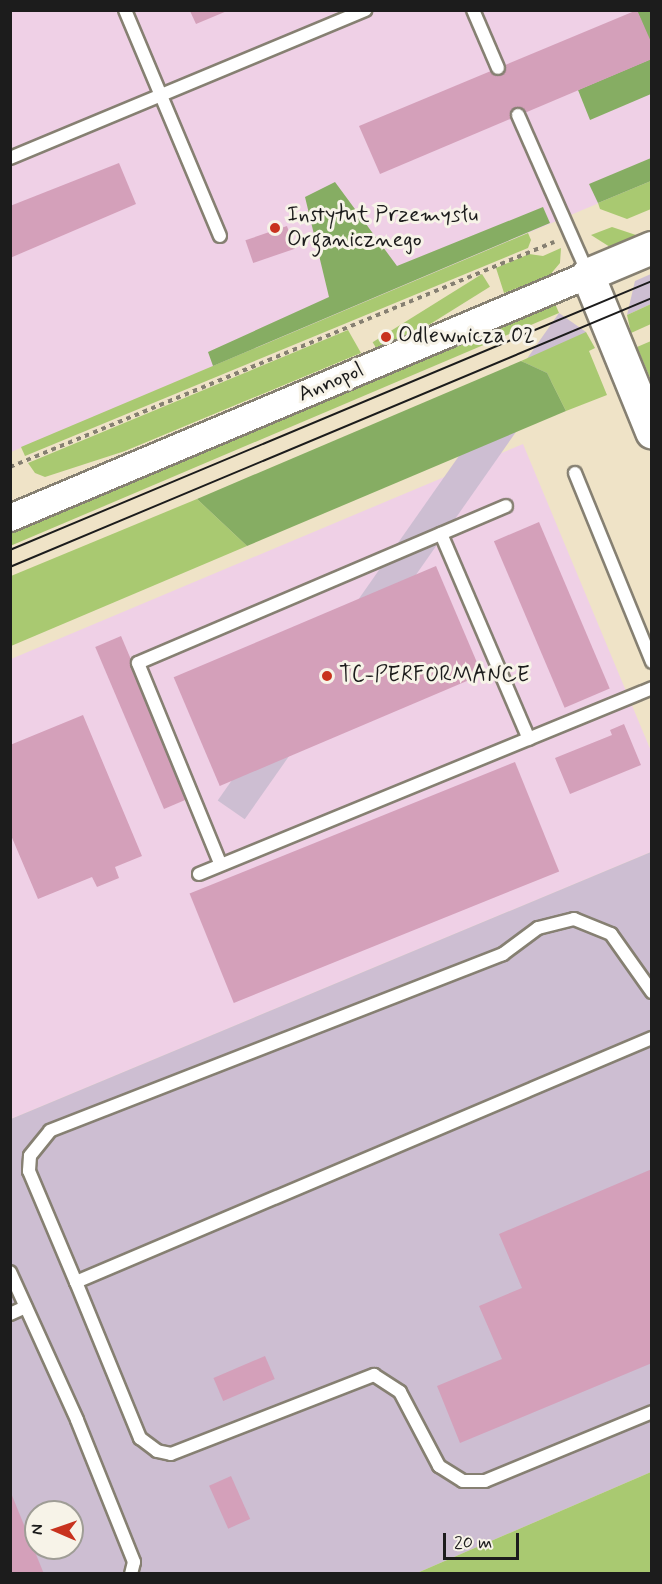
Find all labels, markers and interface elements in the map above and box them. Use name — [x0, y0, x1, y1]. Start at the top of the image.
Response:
place label: Instytut Przemysłu Organicznego — [287, 202, 474, 254]
marker: Instytut Przemysłu Organicznego — [268, 221, 282, 235]
place label: Odlewnicza 02 — [398, 324, 535, 350]
marker: Odlewnicza 02 — [379, 330, 393, 344]
street label: Annopol — [294, 357, 368, 409]
place label: TC-PERFORMANCE — [339, 663, 530, 689]
marker: TC-PERFORMANCE — [320, 669, 334, 683]
north arrow — [24, 1500, 84, 1560]
scale bar — [446, 1521, 522, 1559]
text: N — [27, 1524, 48, 1535]
text: 20 m — [454, 1531, 492, 1555]

